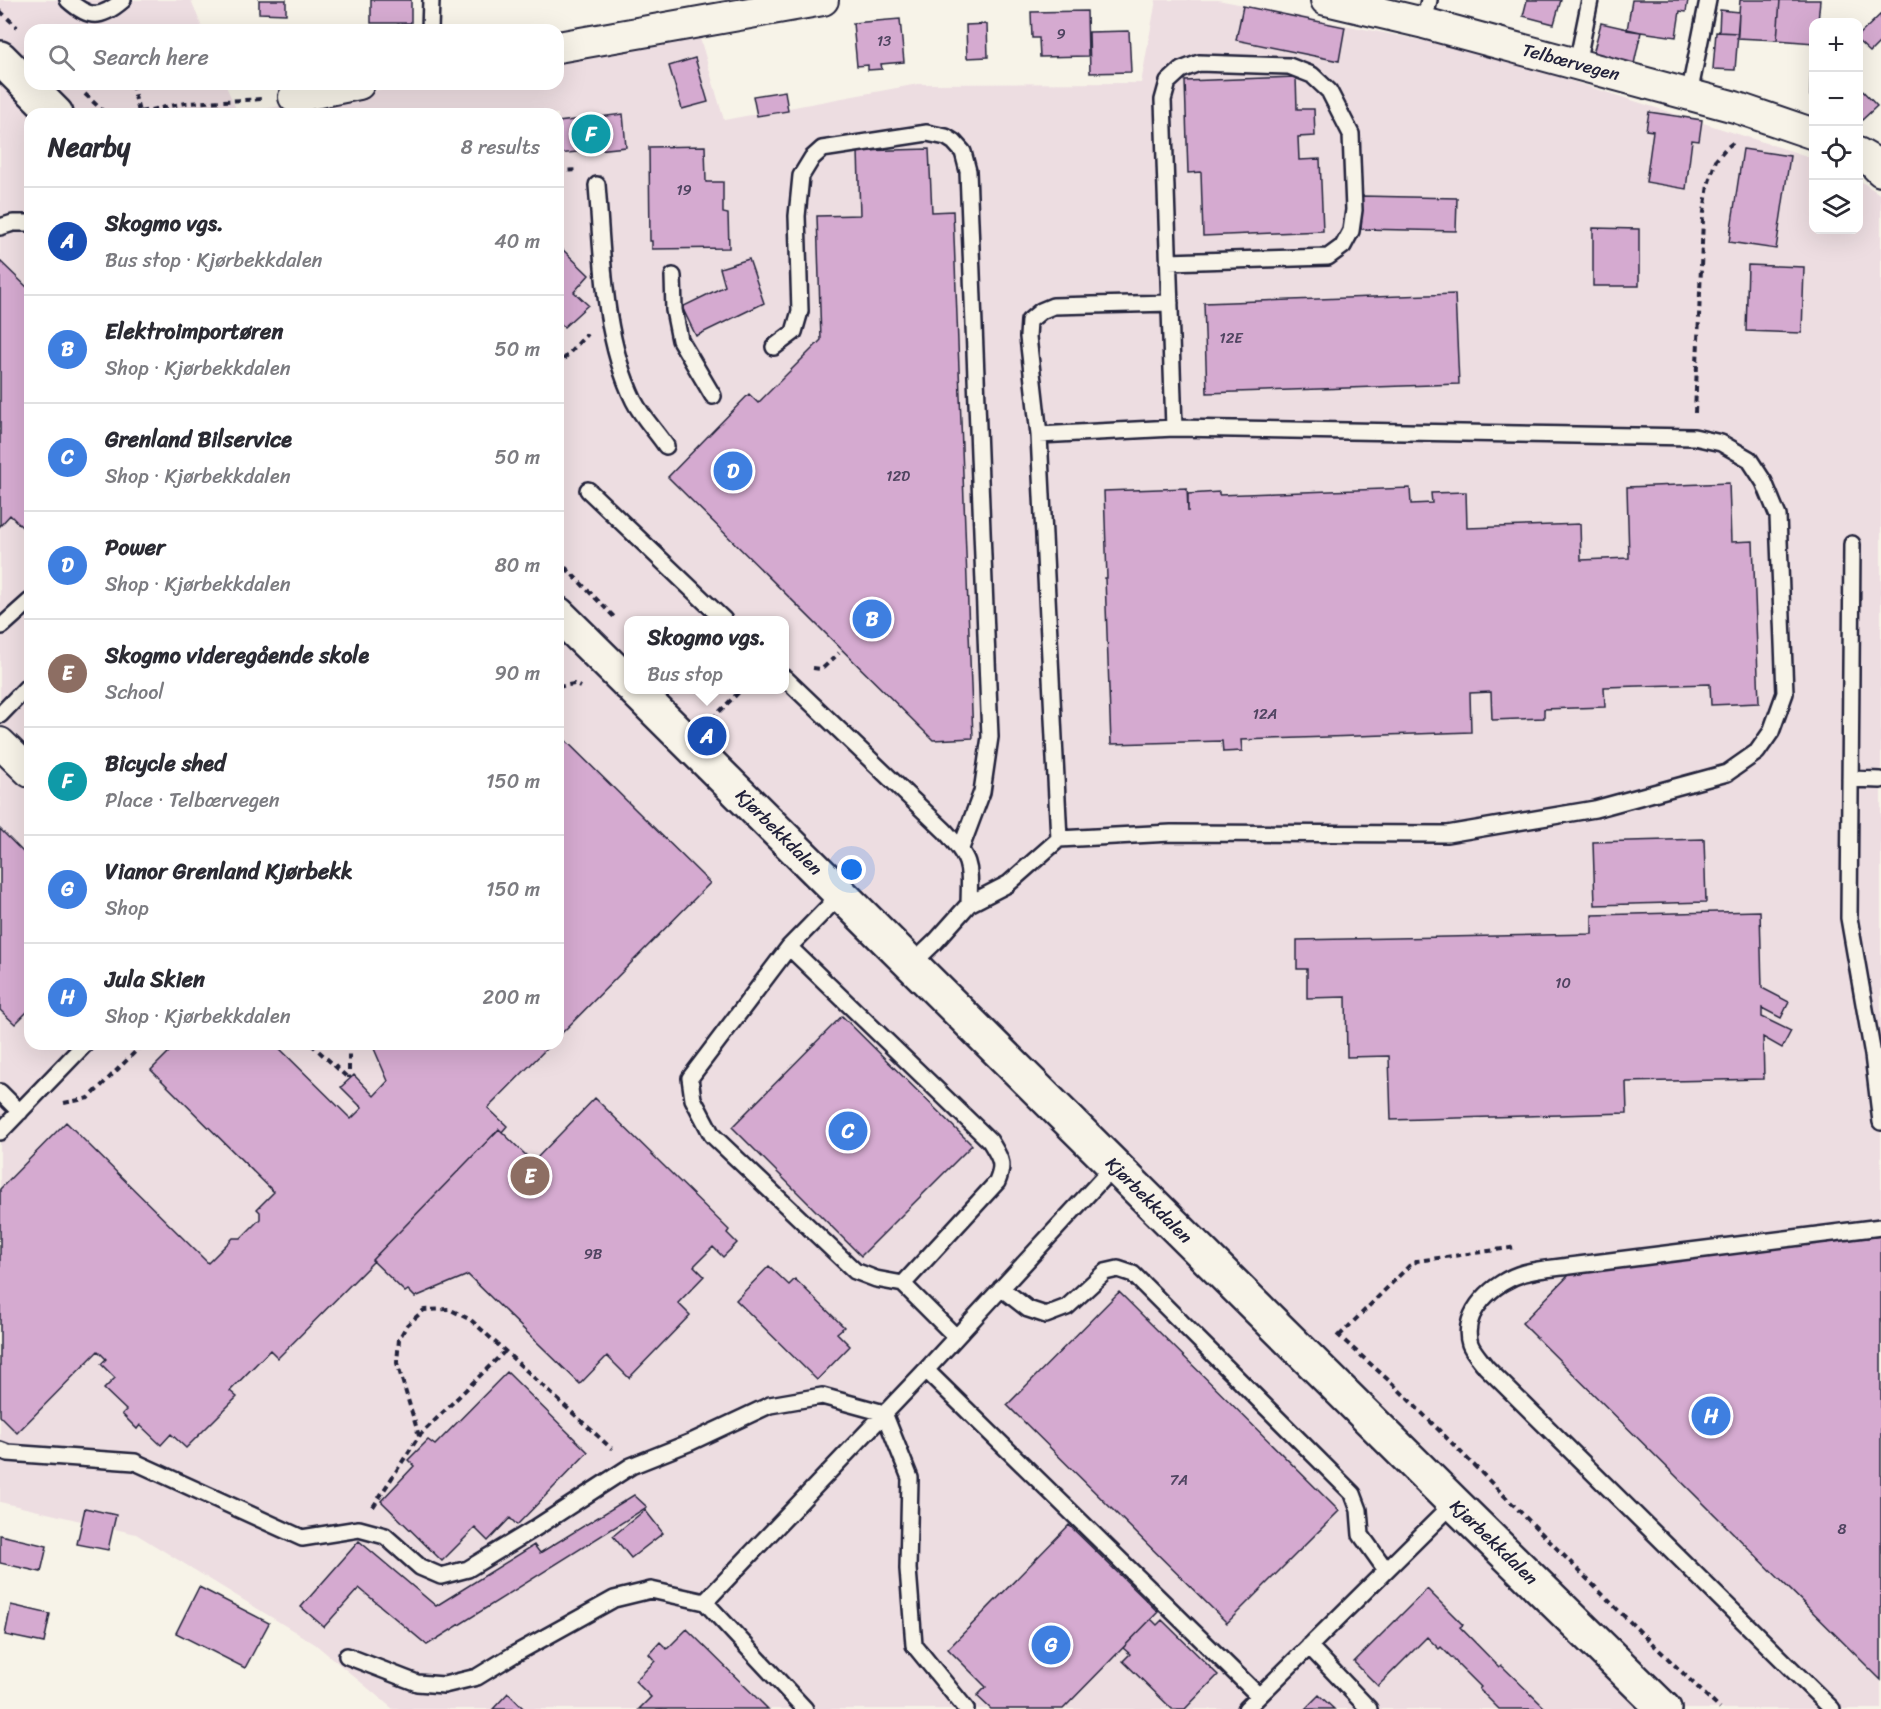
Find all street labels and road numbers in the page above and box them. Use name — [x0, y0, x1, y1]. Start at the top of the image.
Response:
street label: Telbærvegen — [1519, 34, 1623, 90]
street label: Kjørbekkdalen — [728, 781, 831, 884]
street label: Kjørbekkdalen — [1098, 1149, 1201, 1252]
street label: Kjørbekkdalen — [1442, 1491, 1546, 1593]

